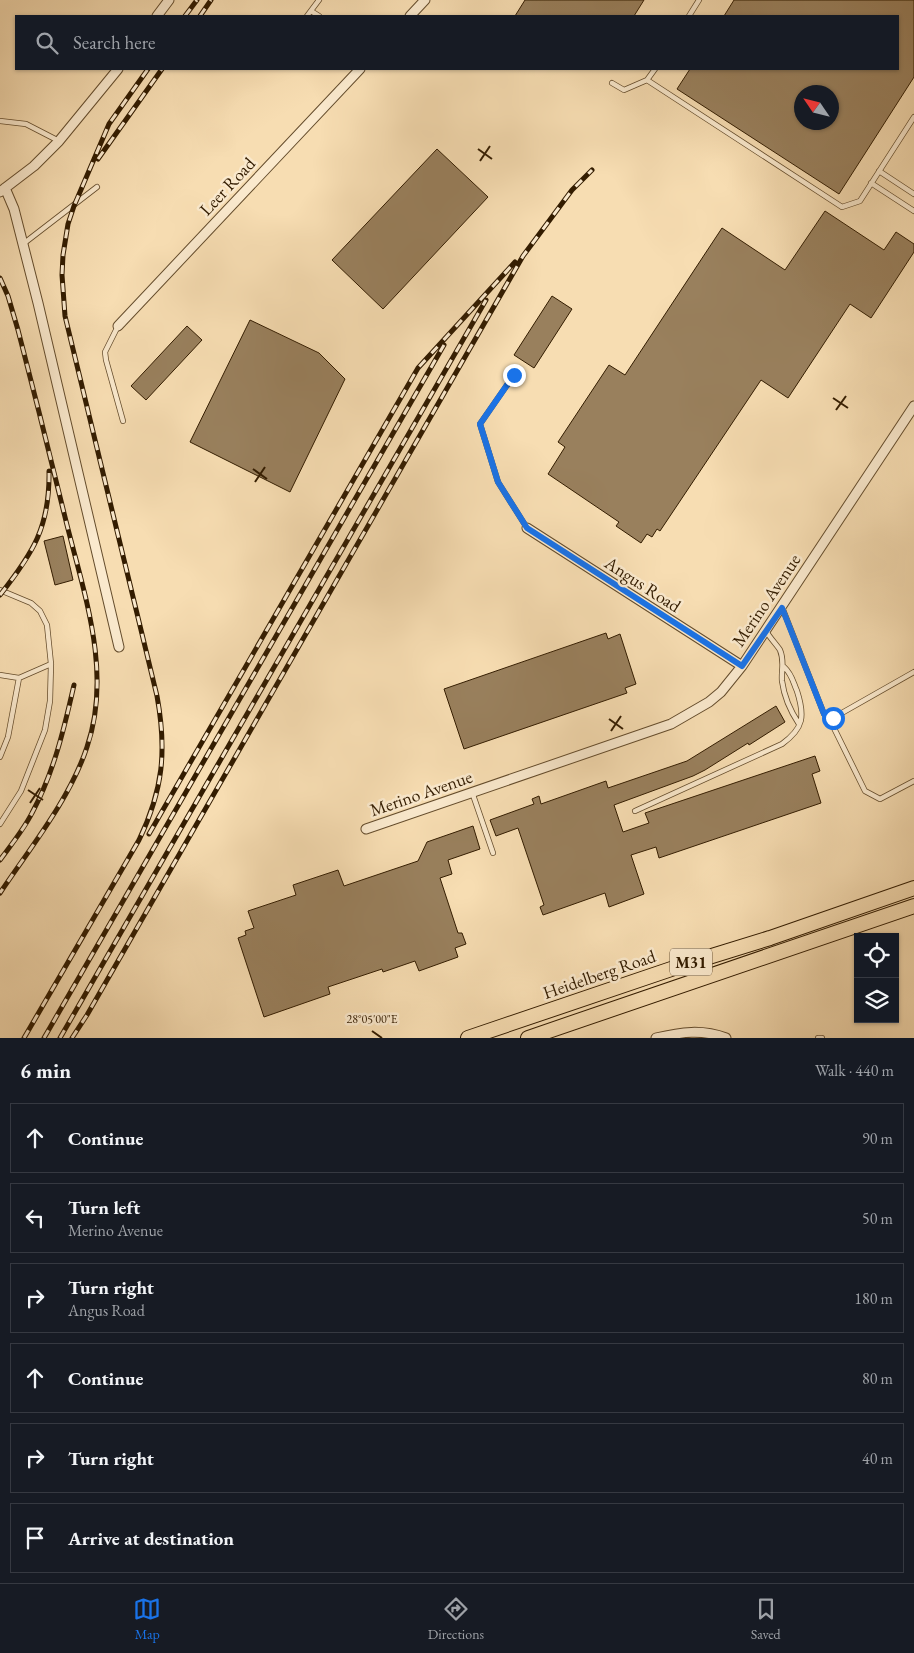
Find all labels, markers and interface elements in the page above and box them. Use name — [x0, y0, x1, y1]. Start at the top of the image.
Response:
search box — [15, 15, 899, 70]
icon: search — [33, 29, 61, 57]
text: Search here — [73, 30, 155, 55]
north arrow — [794, 85, 839, 130]
street label: Leer Road — [194, 151, 260, 220]
route end — [503, 364, 526, 387]
street label: Merino Avenue — [727, 549, 805, 651]
street label: Angus Road — [600, 550, 686, 618]
route start — [822, 707, 845, 730]
street label: Merino Avenue — [367, 765, 475, 821]
map controls — [854, 933, 899, 1023]
button: locate — [854, 933, 899, 978]
street label: Heidelberg Road — [540, 944, 659, 1004]
road number: M31 — [670, 949, 712, 976]
button: layers — [854, 978, 899, 1023]
text: 28°05'00"E — [346, 1011, 398, 1027]
text: 6 min — [20, 1057, 71, 1084]
text: Walk · 440 m — [815, 1060, 894, 1081]
icon: ahead — [21, 1124, 49, 1152]
text: Continue — [68, 1126, 143, 1151]
text: 90 m — [862, 1128, 893, 1149]
text: Turn left — [68, 1195, 140, 1220]
icon: left — [21, 1204, 49, 1232]
text: 50 m — [862, 1208, 893, 1229]
text: Merino Avenue — [68, 1220, 163, 1241]
text: Turn right — [68, 1275, 154, 1300]
icon: right — [21, 1284, 49, 1312]
text: 180 m — [854, 1288, 893, 1309]
text: Angus Road — [68, 1300, 145, 1321]
icon: ahead — [21, 1364, 49, 1392]
text: Continue — [68, 1366, 143, 1391]
text: 80 m — [862, 1368, 893, 1389]
icon: right — [21, 1444, 49, 1472]
text: Turn right — [68, 1446, 154, 1471]
text: 40 m — [862, 1448, 893, 1469]
icon: arrive — [21, 1524, 49, 1552]
text: Arrive at destination — [68, 1526, 234, 1551]
tab: Map — [133, 1595, 161, 1643]
tab: Directions — [428, 1595, 484, 1643]
tab: Saved — [751, 1595, 781, 1643]

